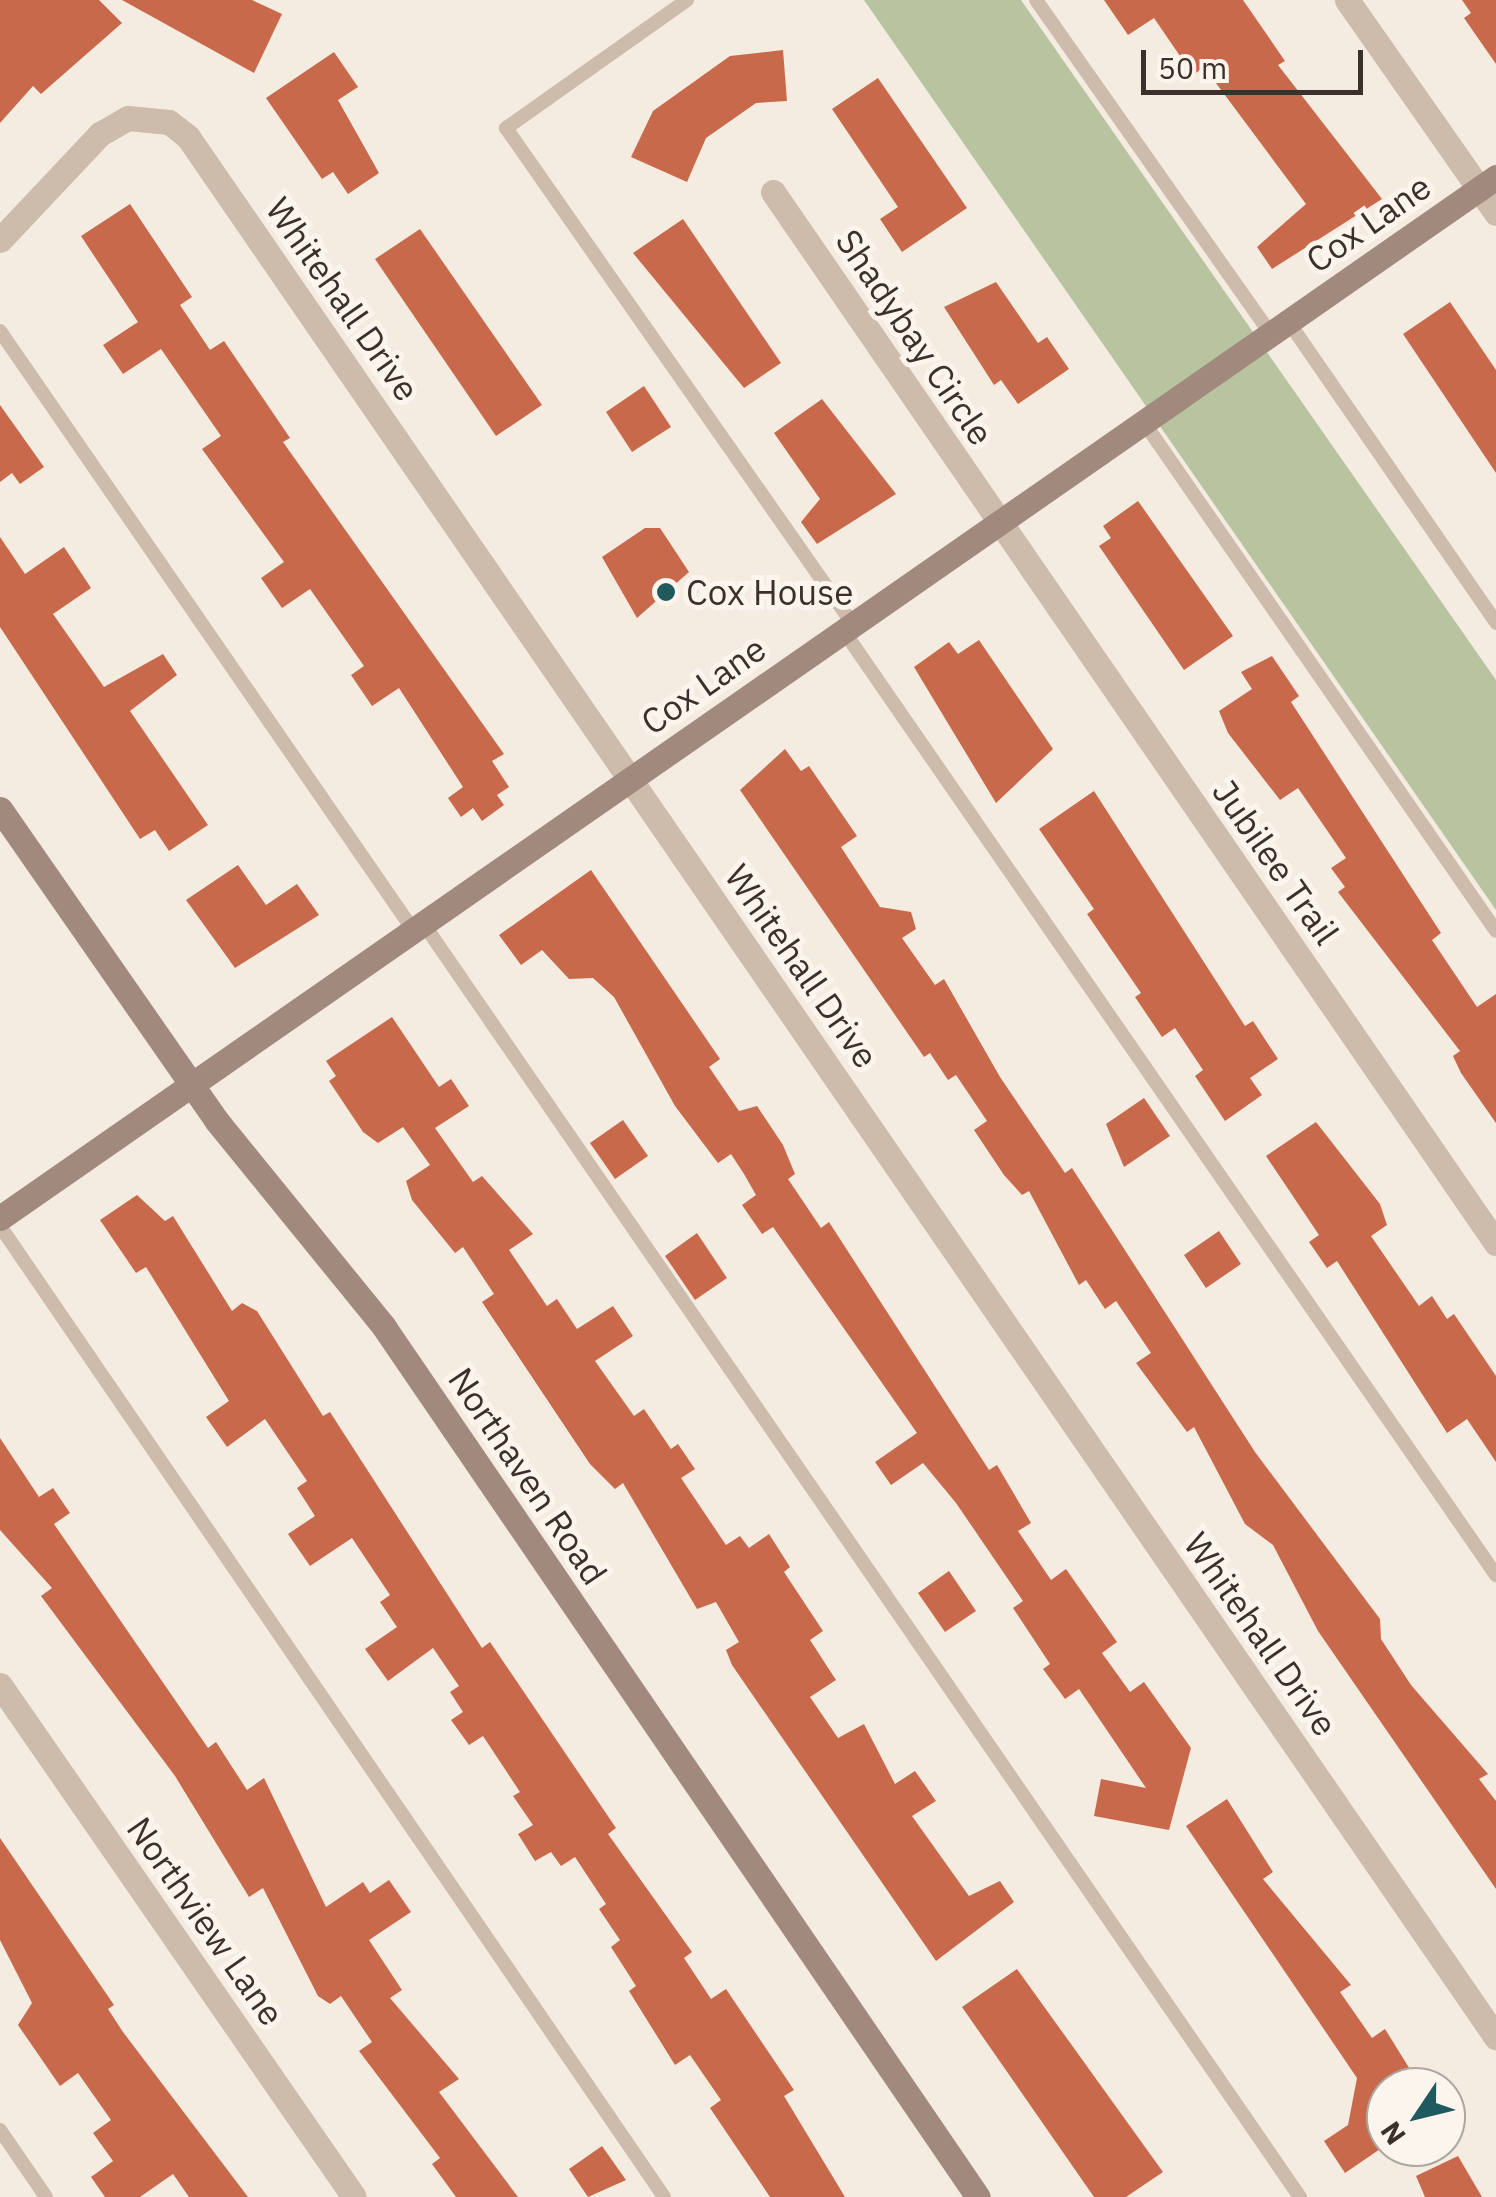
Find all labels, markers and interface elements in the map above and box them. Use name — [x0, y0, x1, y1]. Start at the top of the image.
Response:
scale bar — [1146, 30, 1368, 92]
text: 50 m — [1158, 48, 1227, 87]
street label: Cox Lane — [1298, 165, 1438, 281]
street label: Whitehall Drive — [258, 189, 428, 409]
street label: Shadybay Circle — [827, 221, 1003, 453]
place label: Cox House — [686, 571, 853, 613]
marker: Cox House — [655, 581, 677, 603]
street label: Cox Lane — [633, 627, 773, 743]
street label: Jubilee Trail — [1204, 772, 1348, 952]
street label: Whitehall Drive — [717, 856, 887, 1076]
street label: Northaven Road — [440, 1360, 616, 1592]
street label: Whitehall Drive — [1176, 1524, 1346, 1744]
street label: Northview Lane — [119, 1809, 293, 2033]
north arrow — [1366, 2067, 1466, 2167]
text: N — [1372, 2114, 1414, 2152]

